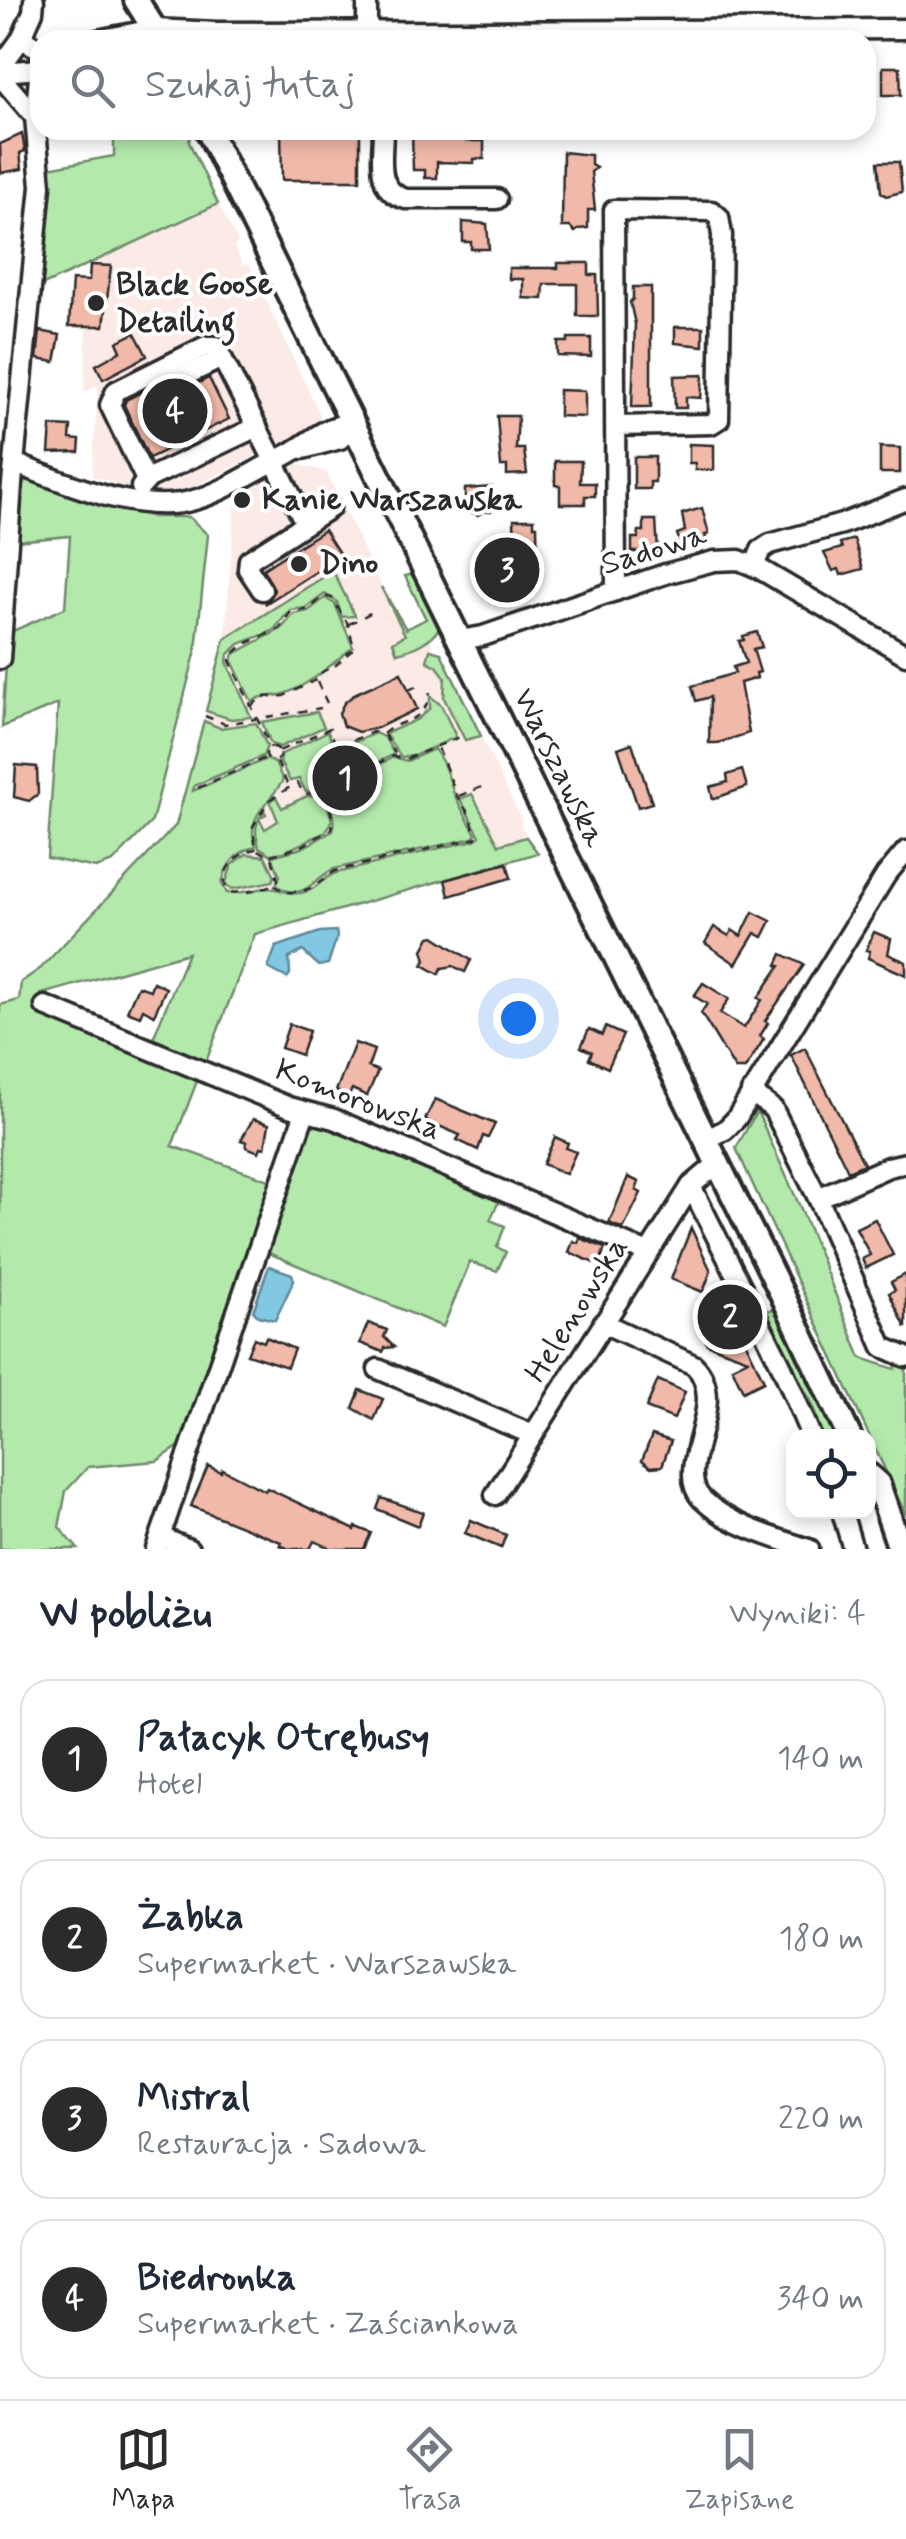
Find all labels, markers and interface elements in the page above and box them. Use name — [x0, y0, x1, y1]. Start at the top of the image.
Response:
search box — [30, 30, 876, 140]
icon: search — [65, 58, 120, 113]
text: Szukaj tutaj — [145, 61, 355, 110]
place label: Black Goose Detailing — [116, 264, 273, 347]
marker: Black Goose Detailing — [85, 292, 107, 314]
pin: 4 — [142, 374, 208, 448]
place label: Kanie Warszawska — [262, 479, 523, 521]
marker: Kanie Warszawska — [231, 489, 253, 511]
street label: Sadowa — [596, 514, 712, 586]
pin: 3 — [474, 532, 540, 608]
place label: Dino — [319, 543, 378, 585]
marker: Dino — [288, 553, 310, 575]
street label: Warszawska — [503, 682, 616, 855]
pin: 1 — [312, 740, 378, 816]
your location — [493, 993, 544, 1044]
street label: Komorowska — [269, 1049, 447, 1151]
street label: Helenowska — [516, 1229, 638, 1391]
pin: 2 — [698, 1280, 762, 1354]
map controls — [786, 1429, 876, 1519]
button: locate — [786, 1429, 876, 1519]
text: W pobliżu — [40, 1587, 212, 1642]
text: Wyniki: 4 — [729, 1593, 866, 1635]
text: Pałacyk Otrębusy — [137, 1714, 429, 1763]
text: 1 — [67, 1738, 82, 1780]
text: 140 m — [777, 1738, 864, 1780]
text: Hotel — [137, 1763, 202, 1805]
text: Żabka — [137, 1894, 244, 1943]
text: 2 — [67, 1918, 82, 1960]
text: 180 m — [779, 1918, 864, 1960]
text: Supermarket · Warszawska — [137, 1943, 516, 1985]
text: Mistral — [137, 2074, 250, 2123]
text: 3 — [67, 2098, 82, 2140]
text: 220 m — [778, 2098, 864, 2140]
text: Restauracja · Sadowa — [137, 2123, 426, 2165]
text: Biedronka — [137, 2254, 296, 2303]
text: 4 — [65, 2278, 84, 2320]
text: 340 m — [777, 2278, 864, 2320]
text: Supermarket · Zaściankowa — [137, 2303, 519, 2345]
tab: Mapa — [112, 2422, 175, 2519]
tab: Trasa — [398, 2422, 462, 2519]
tab: Zapisane — [685, 2422, 794, 2519]

